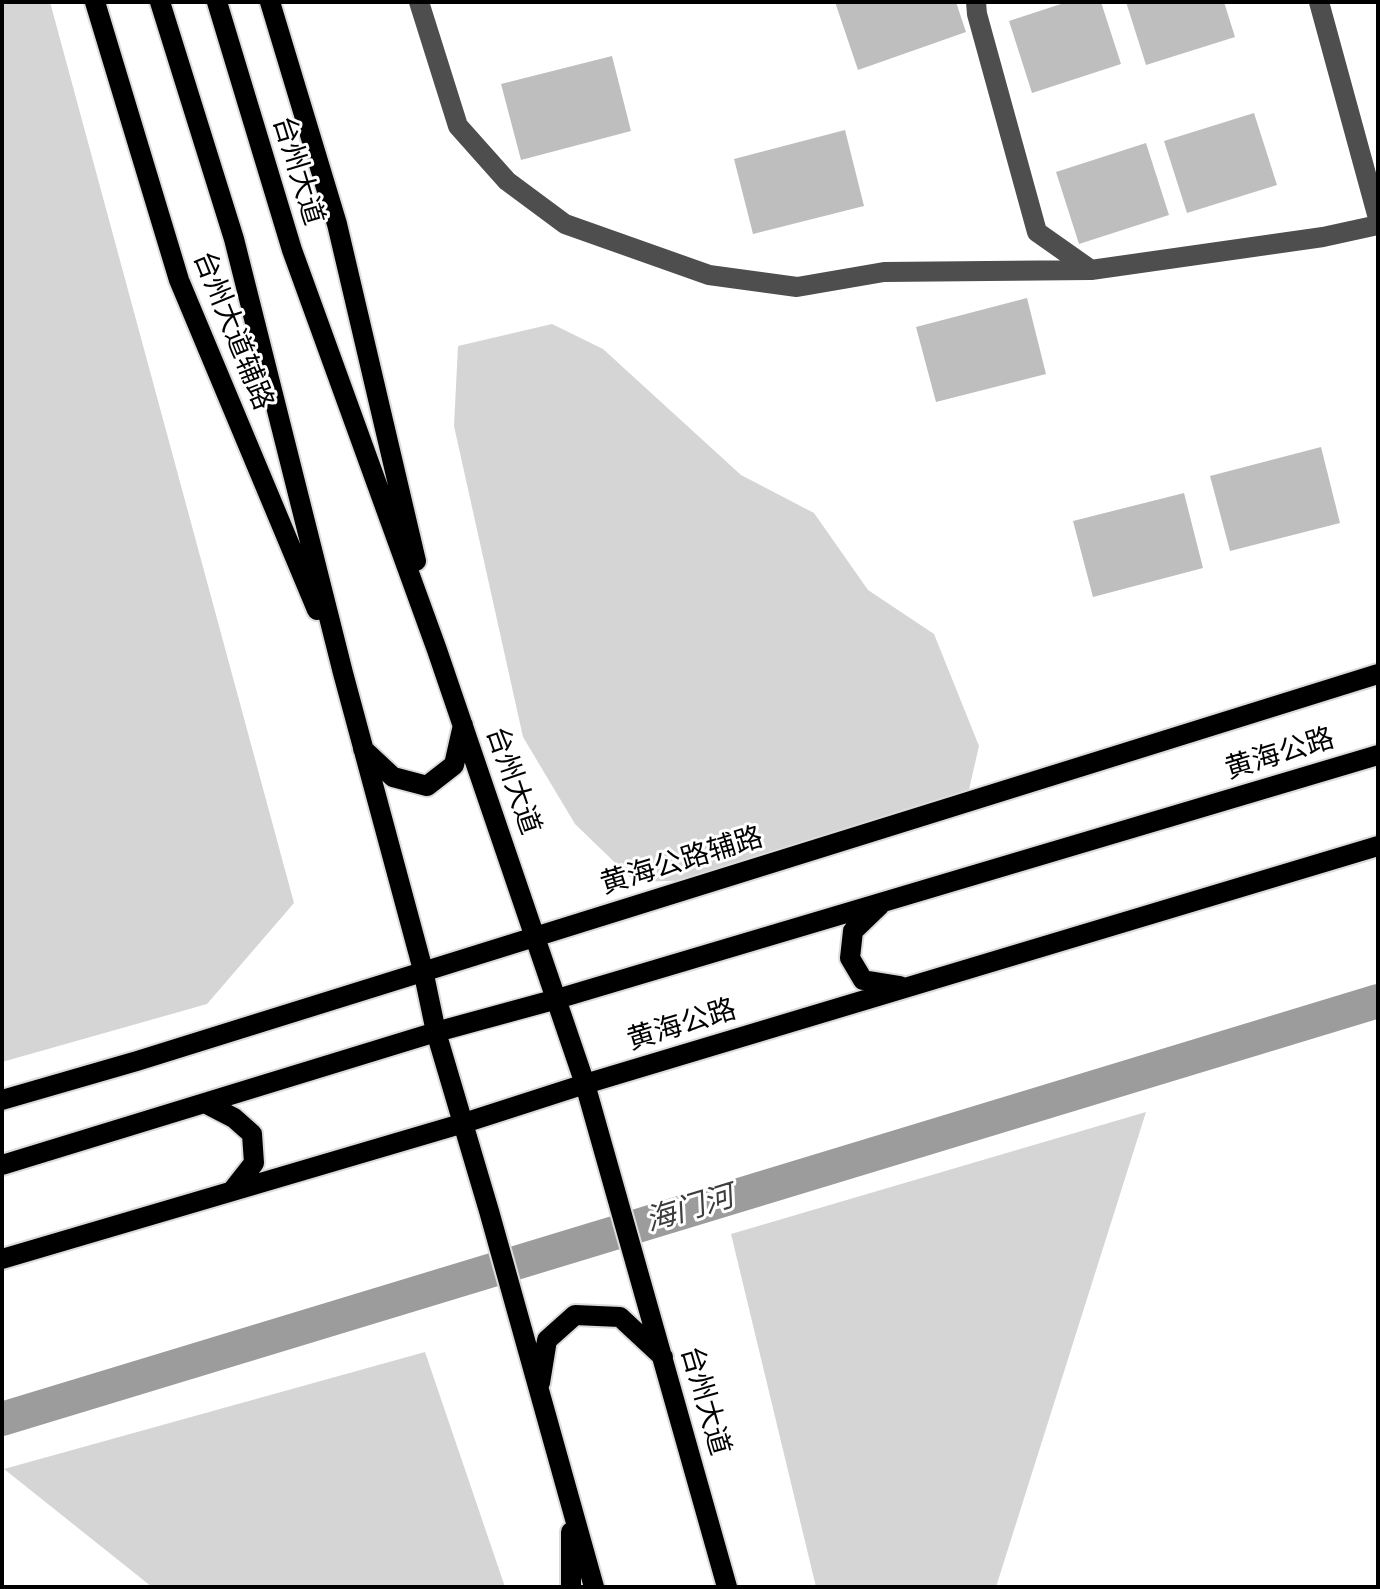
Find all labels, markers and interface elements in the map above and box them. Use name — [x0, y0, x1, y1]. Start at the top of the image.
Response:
street label: 台州大道 — [265, 113, 329, 229]
street label: 台州大道辅路 — [185, 247, 279, 415]
street label: 台州大道 — [478, 723, 546, 839]
street label: 黄海公路 — [1222, 723, 1338, 787]
street label: 黄海公路辅路 — [597, 821, 767, 903]
street label: 黄海公路 — [624, 994, 740, 1058]
water label: 海门河 — [642, 1180, 738, 1240]
street label: 台州大道 — [672, 1343, 736, 1459]

